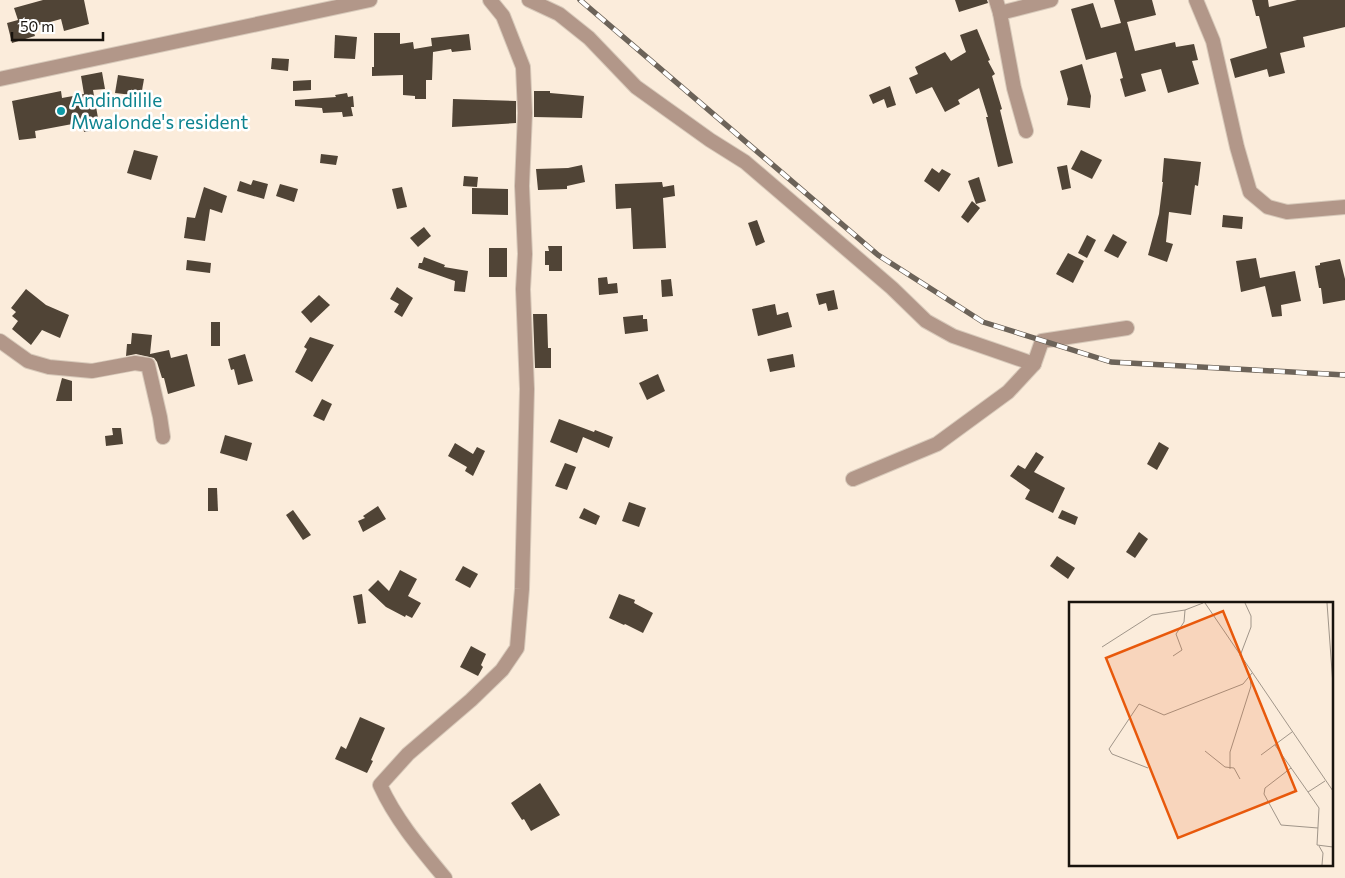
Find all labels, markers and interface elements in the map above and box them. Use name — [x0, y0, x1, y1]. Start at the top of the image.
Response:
scale bar — [12, 10, 104, 42]
text: 50 m — [20, 17, 54, 35]
place label: Andindilile Mwalonde's resident — [71, 88, 248, 133]
marker: Andindilile Mwalonde's resident — [55, 105, 67, 117]
inset map — [1069, 602, 1332, 866]

